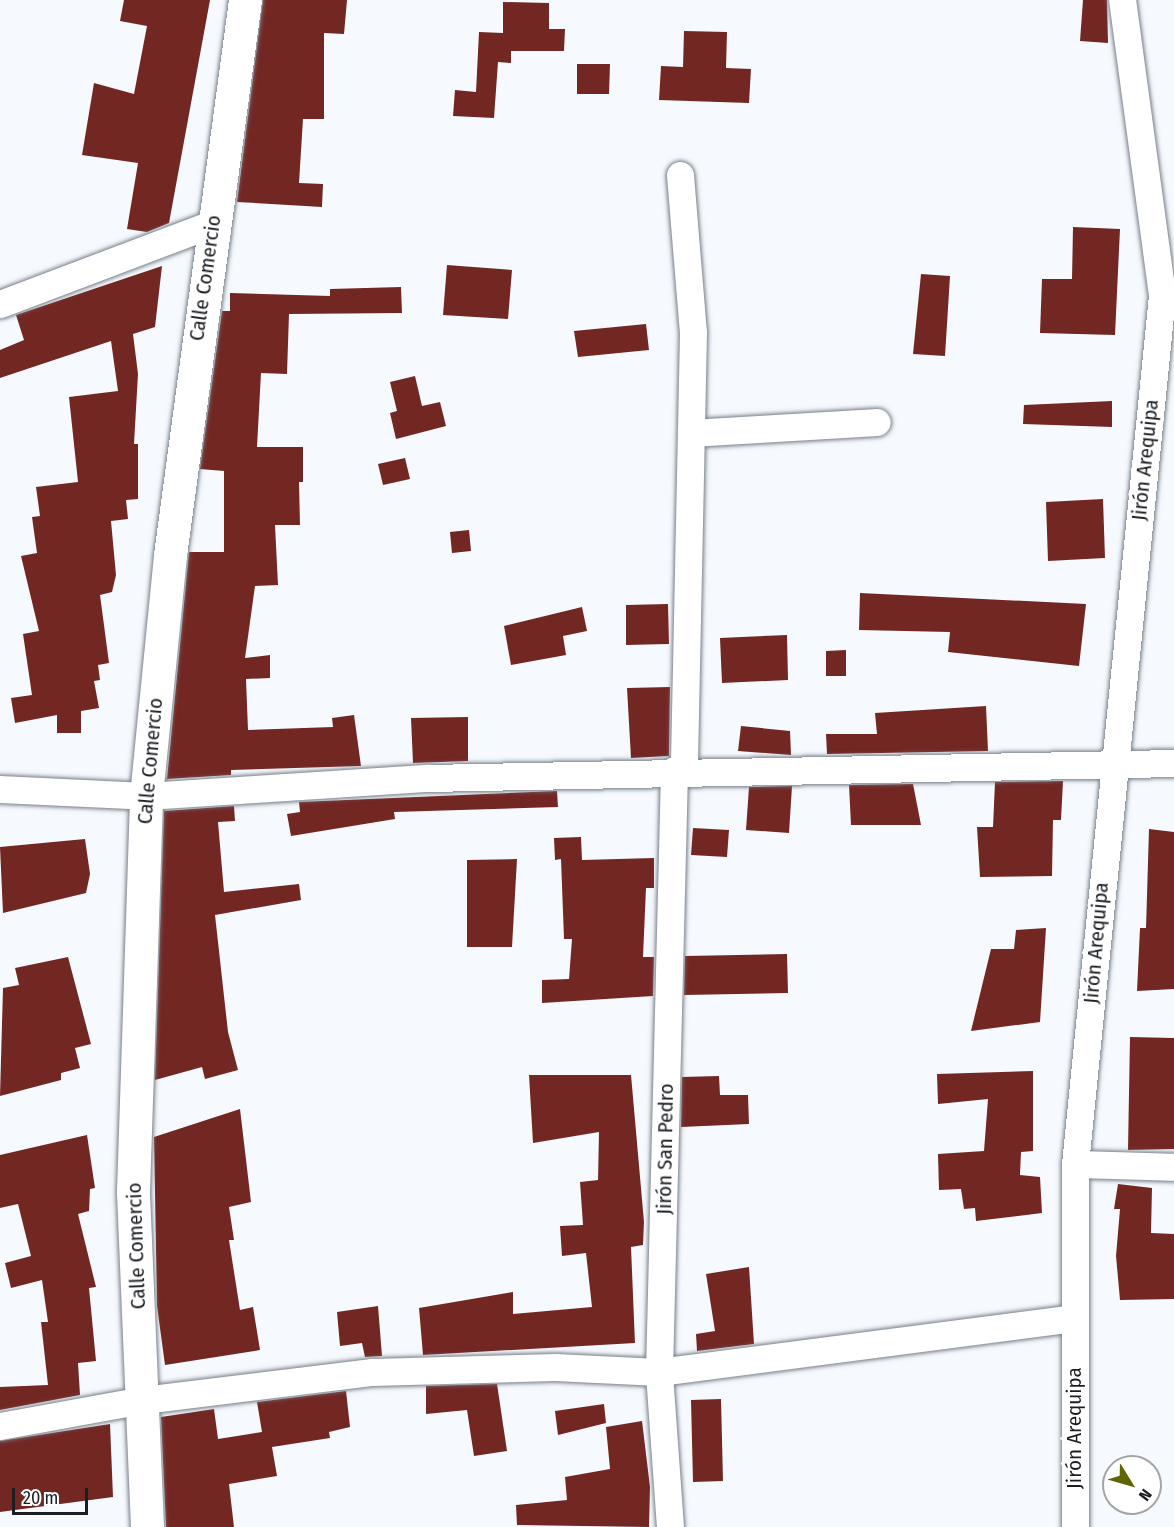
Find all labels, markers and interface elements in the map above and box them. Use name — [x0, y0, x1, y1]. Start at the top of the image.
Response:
street label: Calle Comercio — [184, 214, 226, 342]
street label: Jirón Arequipa — [1126, 398, 1164, 522]
street label: Calle Comercio — [132, 697, 168, 825]
street label: Jirón Arequipa — [1078, 881, 1114, 1005]
street label: Jirón San Pedro — [651, 1083, 679, 1215]
street label: Calle Comercio — [121, 1182, 151, 1310]
street label: Jirón Arequipa — [1061, 1367, 1087, 1489]
north arrow — [1102, 1455, 1162, 1515]
scale bar — [15, 1476, 92, 1514]
text: N — [1135, 1485, 1156, 1504]
text: 20 m — [23, 1487, 58, 1509]

